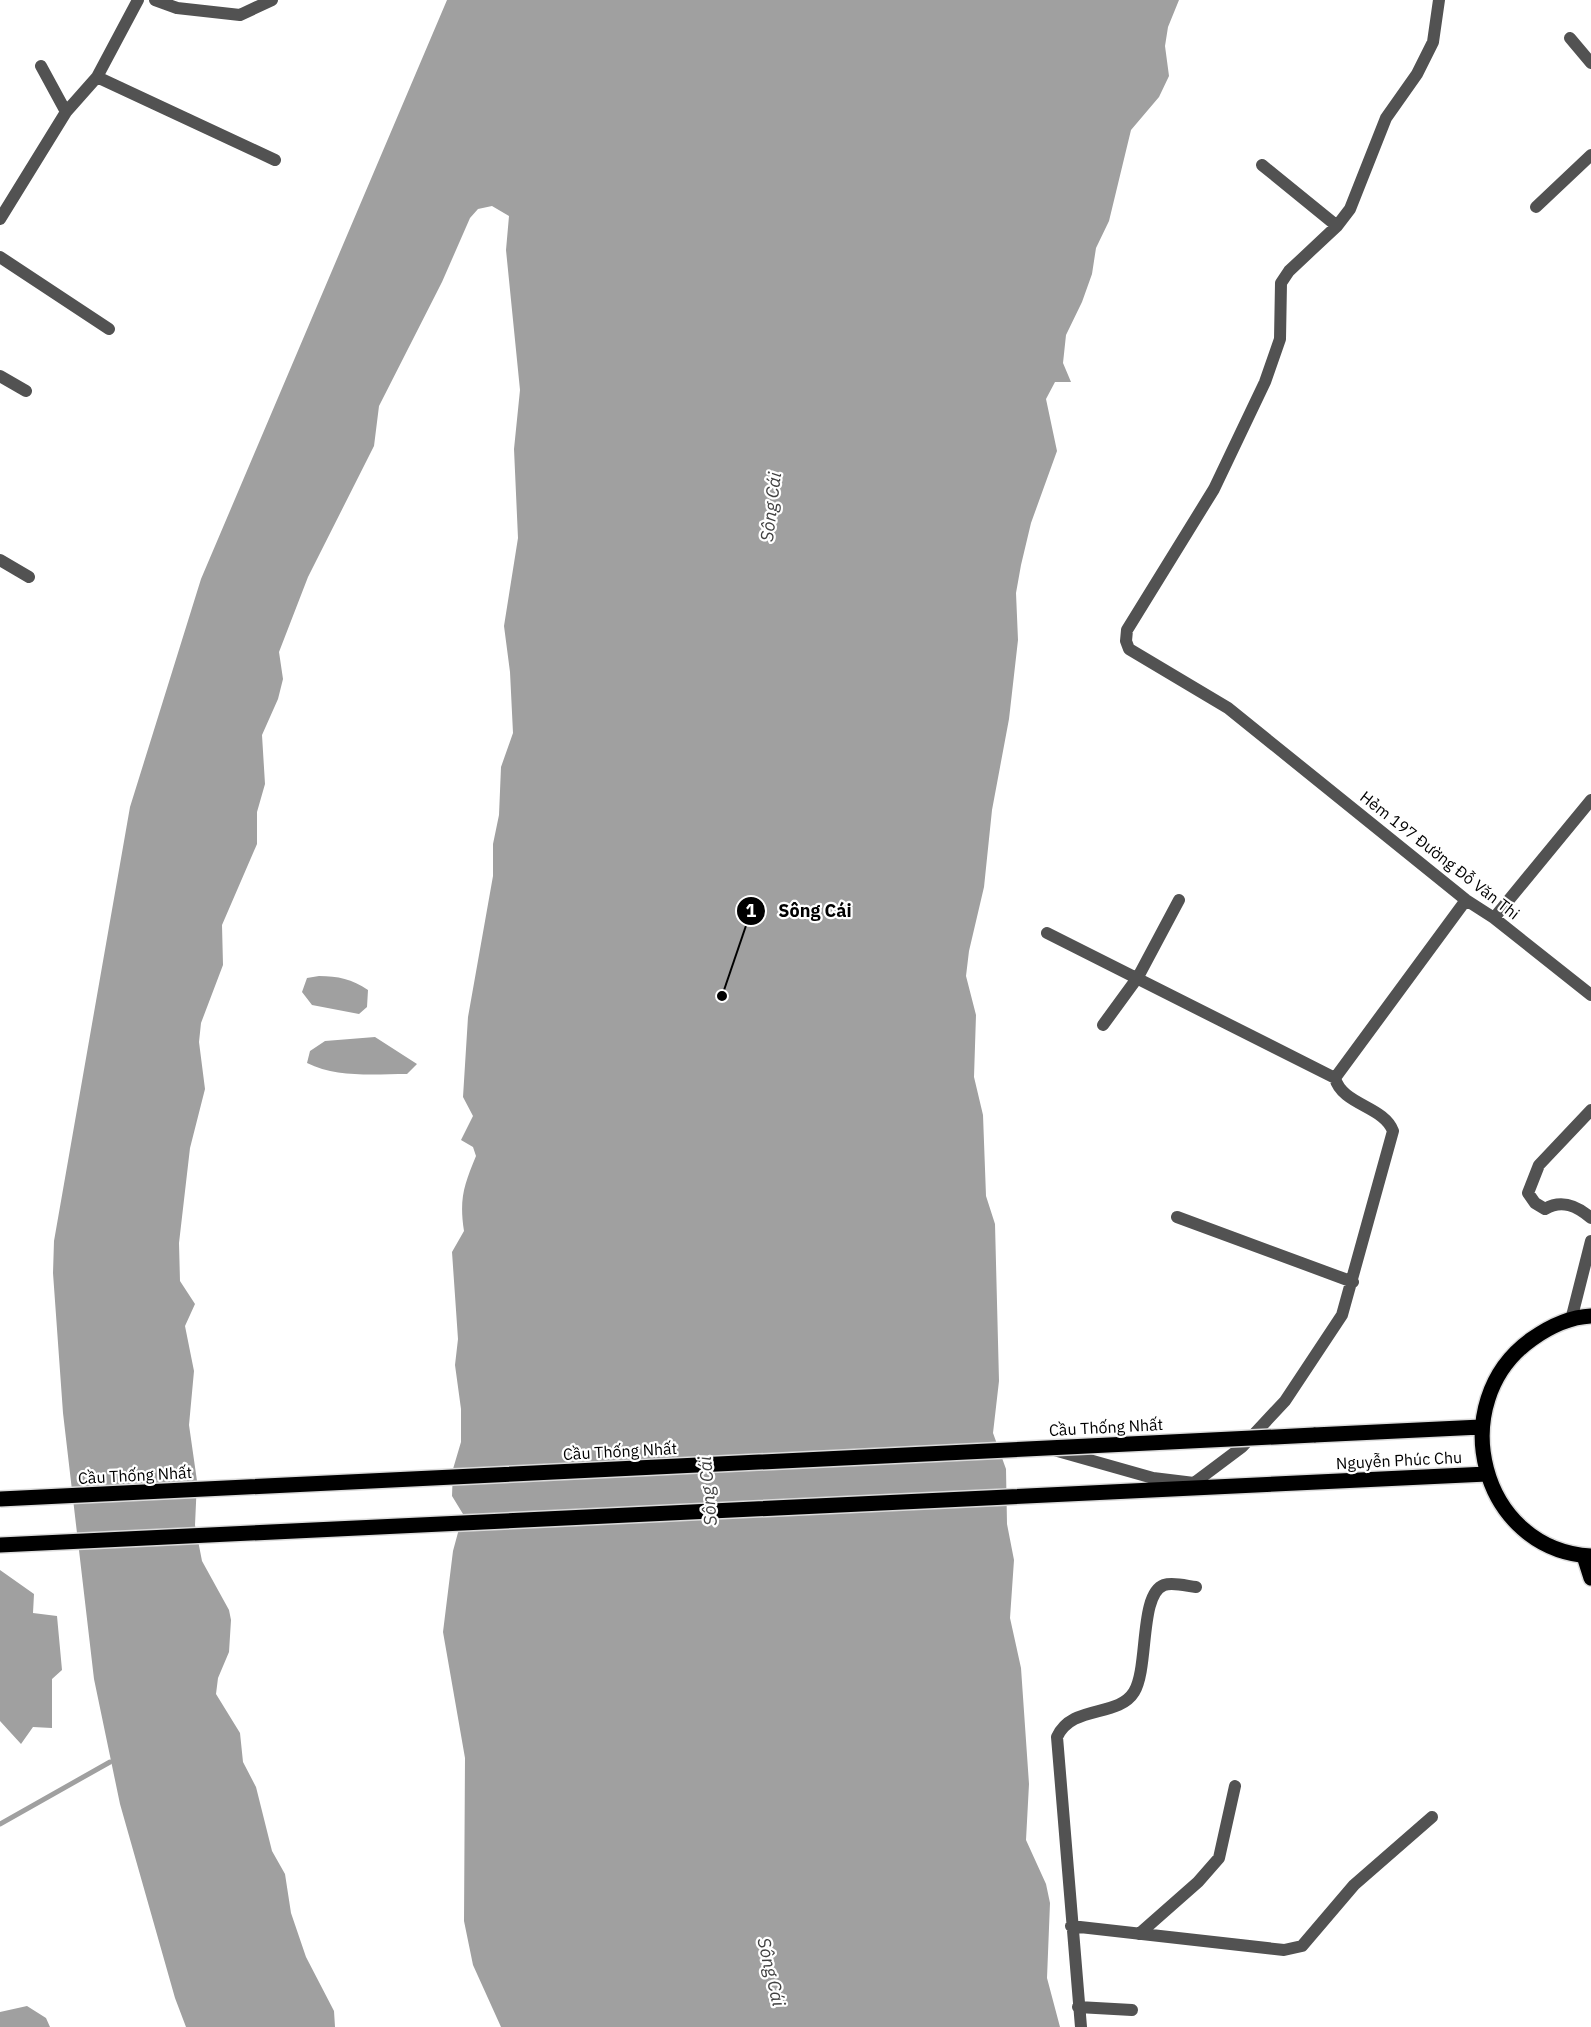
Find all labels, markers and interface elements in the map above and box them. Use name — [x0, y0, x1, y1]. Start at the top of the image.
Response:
water label: Sông Cái — [755, 471, 786, 543]
street label: Hẻm 197 Đường Đỗ Văn Thi — [1356, 786, 1524, 924]
callout: Sông Cái — [736, 893, 863, 929]
text: 1 — [746, 899, 757, 922]
text: Sông Cái — [778, 899, 852, 922]
street label: Cầu Thống Nhất — [1048, 1414, 1164, 1440]
street label: Cầu Thống Nhất — [562, 1438, 678, 1464]
street label: Nguyễn Phúc Chu — [1335, 1447, 1463, 1473]
water label: Sông Cái — [693, 1455, 722, 1527]
street label: Cầu Thống Nhất — [77, 1462, 193, 1488]
water label: Sông Cái — [752, 1935, 791, 2009]

